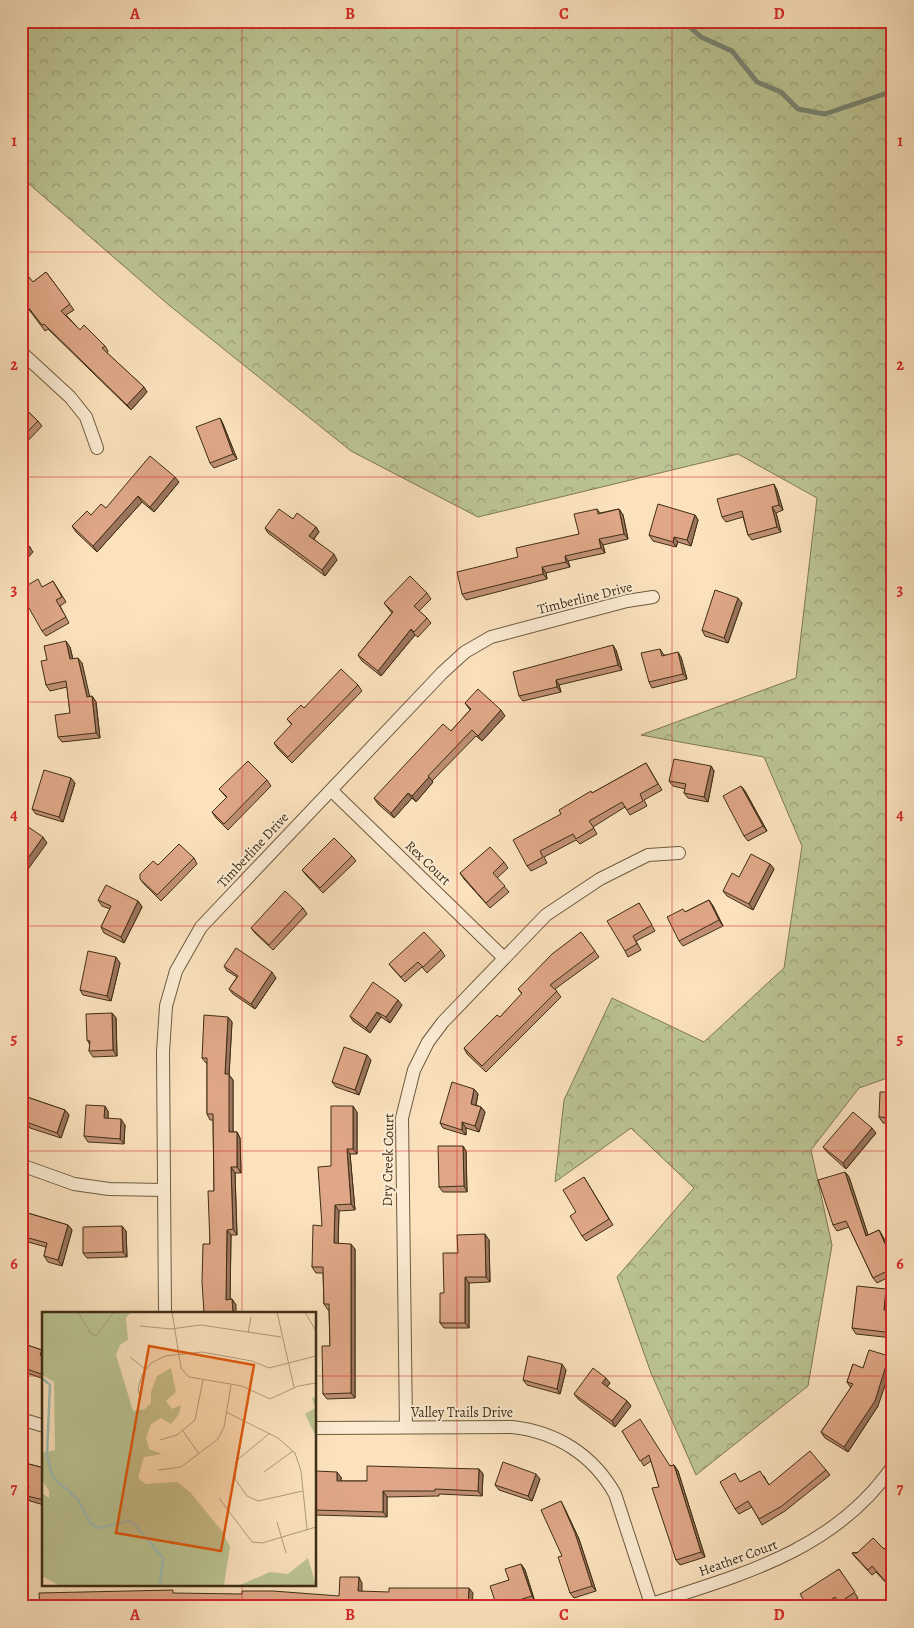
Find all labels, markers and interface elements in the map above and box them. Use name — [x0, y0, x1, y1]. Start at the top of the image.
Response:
text: A — [129, 3, 141, 25]
text: B — [345, 3, 355, 25]
text: C — [559, 3, 569, 25]
text: D — [773, 3, 785, 25]
text: 1 — [11, 130, 17, 152]
text: 1 — [897, 130, 903, 152]
text: 2 — [10, 354, 18, 376]
text: 2 — [896, 354, 904, 376]
street label: Timberline Drive — [536, 577, 634, 619]
text: 3 — [11, 579, 18, 601]
text: 3 — [897, 579, 904, 601]
text: 4 — [10, 804, 18, 826]
text: 4 — [896, 804, 904, 826]
street label: Timberline Drive — [213, 808, 293, 892]
street label: Rex Court — [401, 837, 455, 890]
text: 5 — [11, 1028, 18, 1050]
text: 5 — [897, 1028, 904, 1050]
street label: Dry Creek Court — [378, 1113, 398, 1207]
text: 6 — [10, 1253, 18, 1275]
text: 6 — [896, 1253, 904, 1275]
inset map — [42, 1312, 316, 1586]
street label: Valley Trails Drive — [410, 1403, 513, 1422]
text: 7 — [11, 1478, 18, 1500]
text: 7 — [897, 1478, 904, 1500]
street label: Heather Court — [696, 1535, 780, 1581]
text: A — [129, 1604, 141, 1626]
text: B — [345, 1604, 355, 1626]
text: C — [559, 1604, 569, 1626]
text: D — [773, 1604, 785, 1626]

